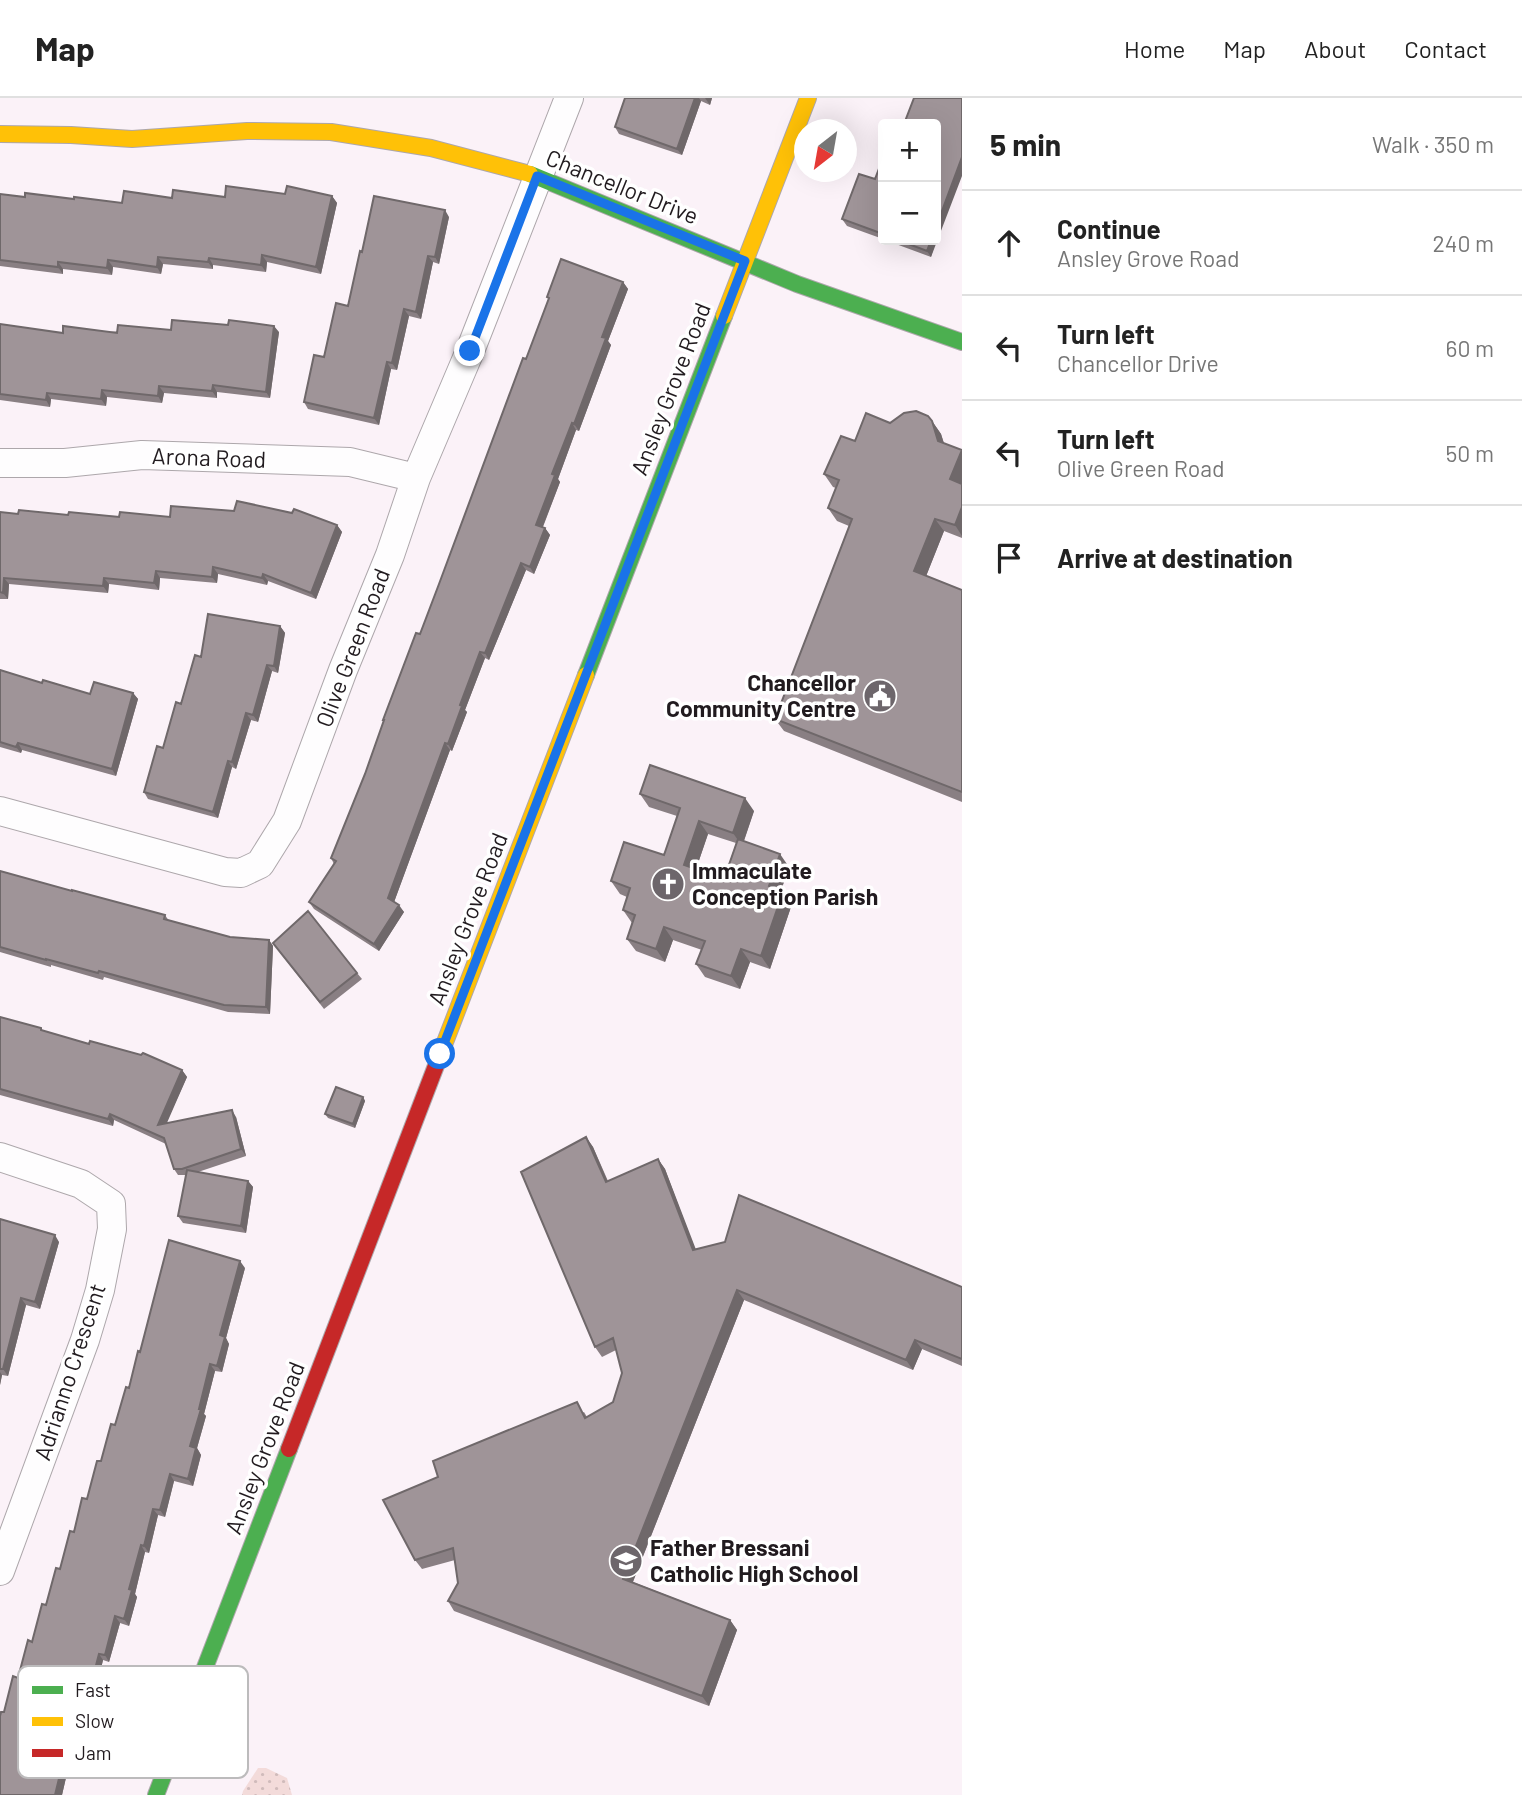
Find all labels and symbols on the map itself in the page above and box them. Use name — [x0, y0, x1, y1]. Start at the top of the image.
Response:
north arrow — [794, 119, 857, 182]
street label: Chancellor Drive — [542, 143, 703, 229]
street label: Ansley Grove Road — [624, 298, 716, 479]
route end — [454, 335, 485, 366]
street label: Arona Road — [151, 441, 267, 473]
street label: Olive Green Road — [309, 564, 395, 731]
place label: Chancellor Community Centre — [666, 668, 856, 722]
public building icon: Chancellor Community Centre — [861, 677, 899, 715]
street label: Ansley Grove Road — [421, 828, 513, 1009]
place label: Immaculate Conception Parish — [692, 856, 878, 910]
church icon: Immaculate Conception Parish — [649, 865, 687, 903]
route start — [424, 1038, 455, 1069]
street label: Adrianno Crescent — [27, 1280, 111, 1464]
street label: Ansley Grove Road — [218, 1357, 310, 1538]
place label: Father Bressani Catholic High School — [650, 1533, 858, 1587]
school or university icon: Father Bressani Catholic High School — [607, 1542, 645, 1580]
legend — [18, 1666, 248, 1778]
text: Fast — [75, 1678, 111, 1701]
text: Slow — [75, 1709, 114, 1732]
text: Jam — [75, 1741, 111, 1764]

